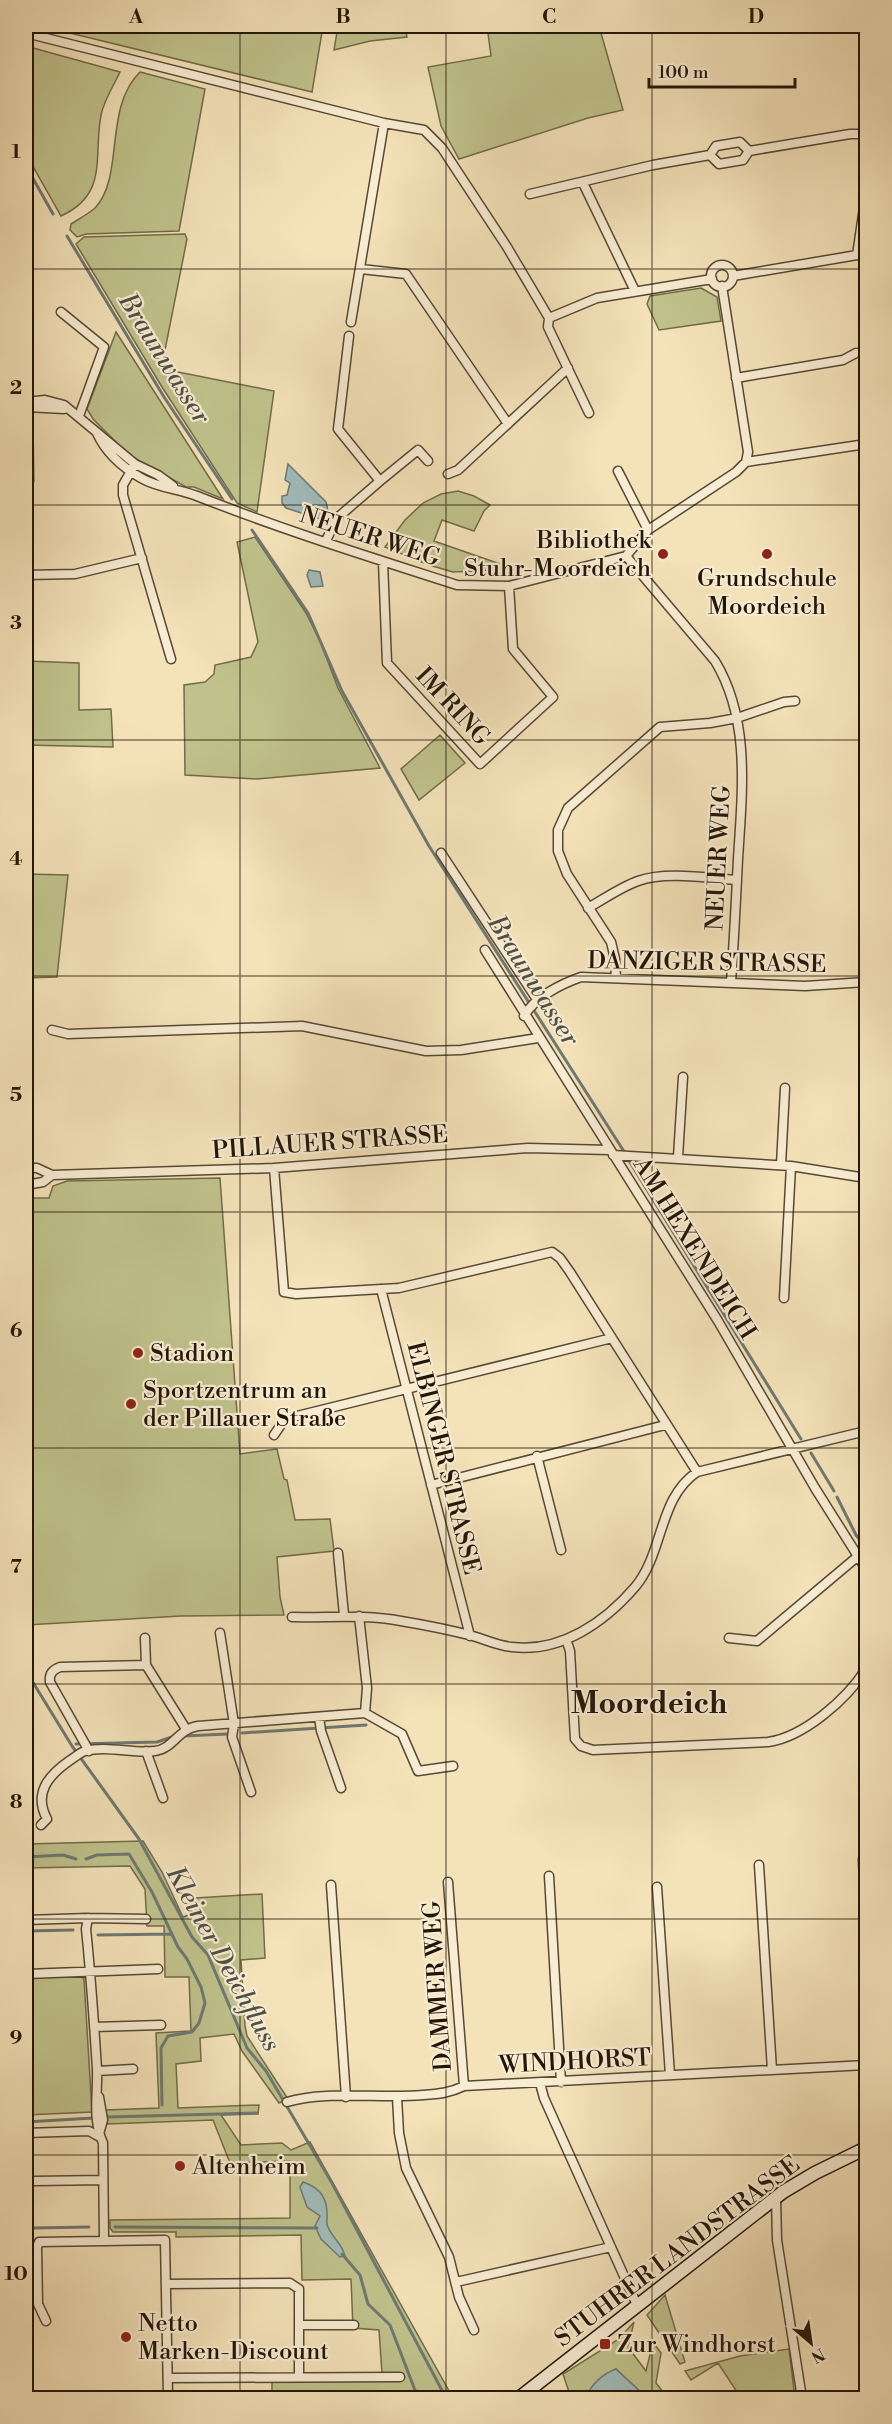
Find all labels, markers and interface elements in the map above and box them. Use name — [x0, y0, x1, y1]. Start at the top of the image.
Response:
text: A — [128, 5, 144, 30]
text: B — [335, 5, 351, 30]
text: C — [542, 5, 556, 30]
text: D — [748, 5, 764, 30]
scale bar — [649, 51, 794, 89]
text: 100 m — [658, 61, 709, 84]
text: 1 — [11, 140, 21, 165]
water label: Braunwasser — [111, 286, 218, 431]
text: 2 — [10, 376, 22, 401]
street label: NEUER WEG — [296, 500, 444, 574]
place label: Bibliothek Stuhr-Moordeich — [464, 526, 652, 584]
marker: Bibliothek Stuhr-Moordeich — [656, 547, 670, 561]
marker: Grundschule Moordeich — [760, 547, 774, 561]
place label: Grundschule Moordeich — [697, 564, 837, 622]
text: 3 — [10, 611, 22, 636]
street label: IM RING — [409, 661, 496, 752]
street label: NEUER WEG — [700, 784, 738, 932]
text: 4 — [9, 847, 23, 872]
water label: Braunwasser — [480, 908, 587, 1053]
street label: DANZIGER STRASSE — [587, 946, 827, 980]
text: 5 — [10, 1083, 22, 1108]
street label: PILLAUER STRASSE — [211, 1120, 449, 1166]
street label: AM HEXENDEICH — [625, 1151, 762, 1345]
text: 6 — [10, 1319, 23, 1344]
place label: Stadion — [150, 1339, 234, 1369]
street label: ELBINGER STRASSE — [400, 1339, 487, 1578]
marker: Stadion — [131, 1346, 145, 1360]
place label: Sportzentrum an der Pillauer Straße — [143, 1376, 346, 1434]
marker: Sportzentrum an der Pillauer Straße — [124, 1397, 138, 1411]
text: 7 — [10, 1555, 22, 1580]
district label: Moordeich — [571, 1685, 728, 1723]
text: 8 — [10, 1790, 23, 1815]
water label: Kleiner Deichfluss — [159, 1860, 288, 2057]
street label: DAMMER WEG — [417, 1900, 459, 2072]
text: 9 — [10, 2026, 22, 2051]
street label: WINDHORST — [497, 2043, 652, 2081]
street label: STUHRER LANDSTRASSE — [549, 2150, 806, 2354]
place label: Altenheim — [191, 2152, 306, 2182]
marker: Altenheim — [173, 2159, 187, 2173]
text: 10 — [4, 2262, 28, 2287]
place label: Netto Marken-Discount — [138, 2309, 329, 2367]
north arrow — [781, 2313, 841, 2373]
marker: Netto Marken-Discount — [119, 2330, 133, 2344]
place label: Zur Windhorst — [617, 2330, 776, 2360]
marker: Zur Windhorst — [598, 2337, 612, 2351]
text: N — [807, 2343, 828, 2367]

